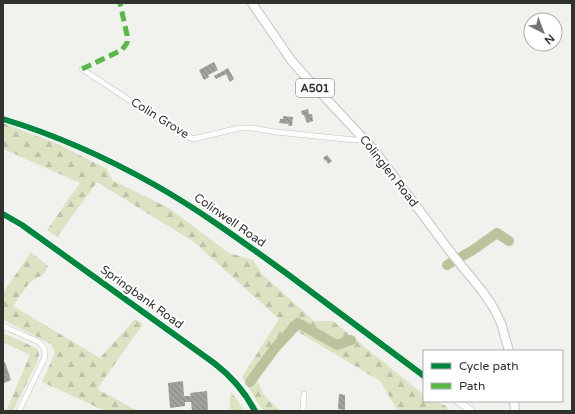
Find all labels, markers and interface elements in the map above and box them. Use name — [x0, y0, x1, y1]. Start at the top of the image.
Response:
north arrow — [523, 12, 563, 52]
text: N — [542, 31, 557, 47]
road number: A501 — [296, 79, 334, 97]
street label: Colin Grove — [128, 95, 192, 141]
street label: Colinglen Road — [357, 133, 421, 209]
street label: Colinwell Road — [192, 190, 268, 250]
street label: Springbank Road — [98, 262, 186, 332]
legend — [423, 350, 563, 402]
text: Cycle path — [459, 359, 518, 373]
text: Path — [459, 379, 485, 393]

